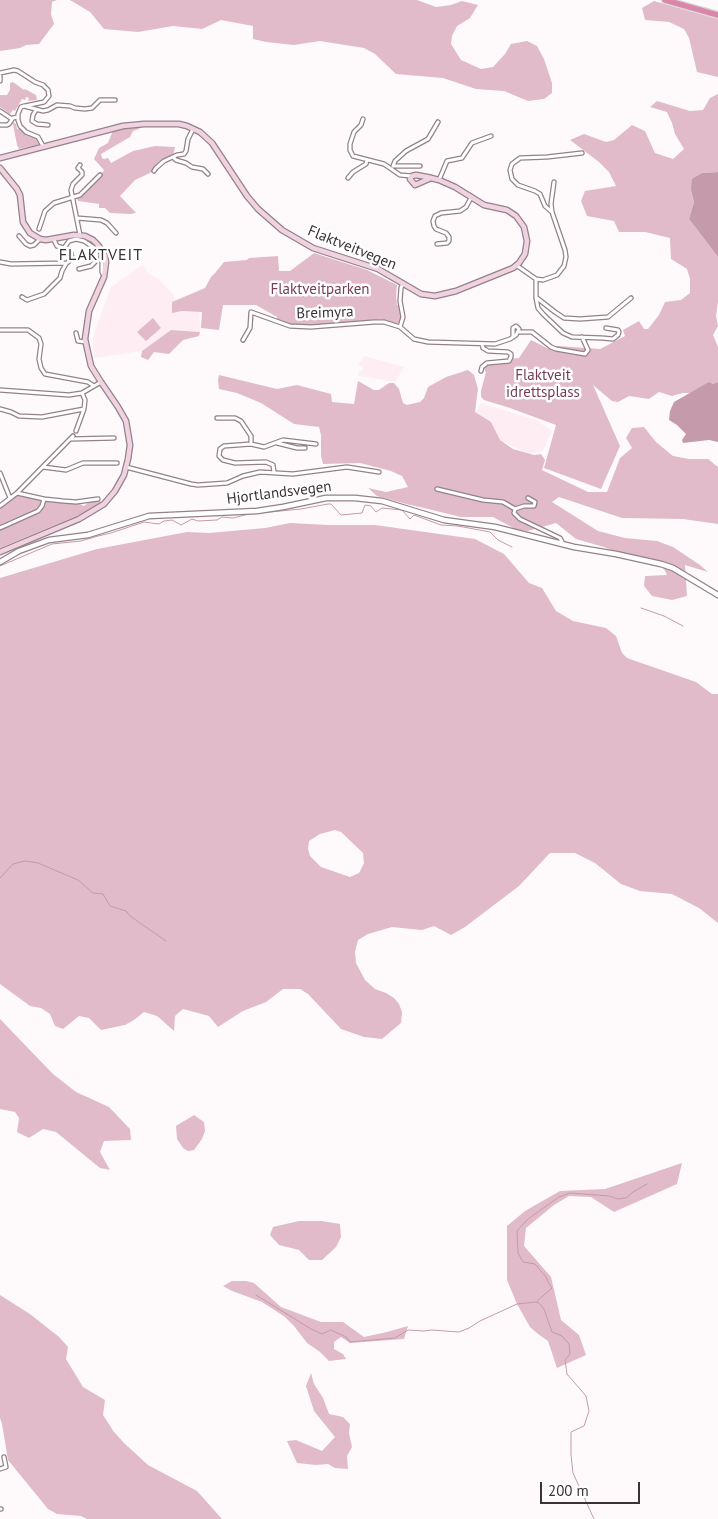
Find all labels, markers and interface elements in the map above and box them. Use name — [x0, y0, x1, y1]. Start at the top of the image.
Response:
street label: Flaktveitvegen — [305, 222, 399, 274]
district label: FLAKTVEIT — [58, 245, 144, 265]
park label: Flaktveitparken — [270, 281, 370, 299]
street label: Breimyra — [296, 303, 354, 323]
park label: Flaktveit idrettsplass — [506, 367, 580, 402]
street label: Hjortlandsvegen — [226, 478, 332, 508]
scale bar — [543, 1472, 643, 1504]
text: 200 m — [548, 1481, 589, 1500]

